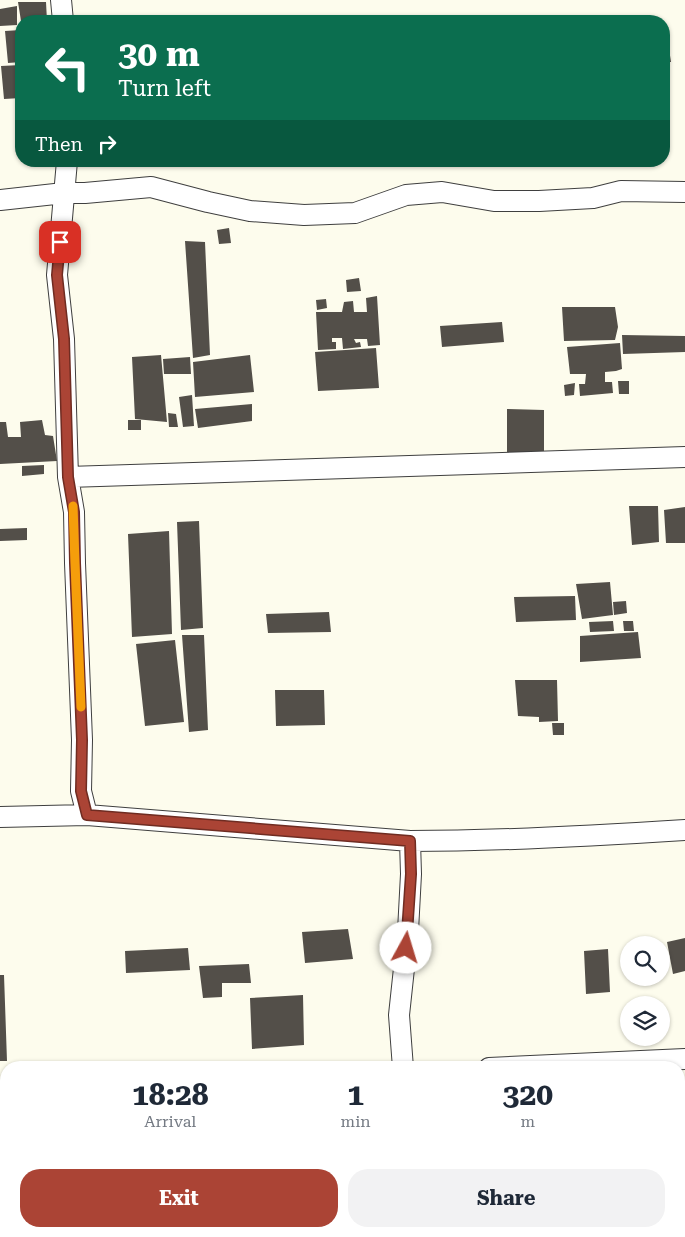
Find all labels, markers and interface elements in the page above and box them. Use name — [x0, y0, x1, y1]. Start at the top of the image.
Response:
text: 30 m — [118, 34, 200, 75]
icon: left — [35, 35, 100, 100]
text: Turn left — [118, 76, 211, 101]
icon: right — [93, 130, 121, 158]
text: Then — [35, 133, 83, 156]
pin — [39, 221, 81, 263]
icon: arrive — [46, 228, 74, 256]
position arrow — [379, 921, 431, 973]
map controls — [620, 936, 670, 1046]
button: search — [620, 936, 670, 986]
button: layers — [620, 996, 670, 1046]
text: 18:28 — [132, 1077, 209, 1112]
text: 1 — [347, 1077, 364, 1112]
text: 320 — [503, 1077, 553, 1112]
text: Arrival — [144, 1112, 196, 1131]
text: min — [341, 1112, 371, 1131]
text: m — [520, 1112, 535, 1131]
button: Exit — [20, 1169, 338, 1227]
button: Share — [348, 1169, 665, 1227]

